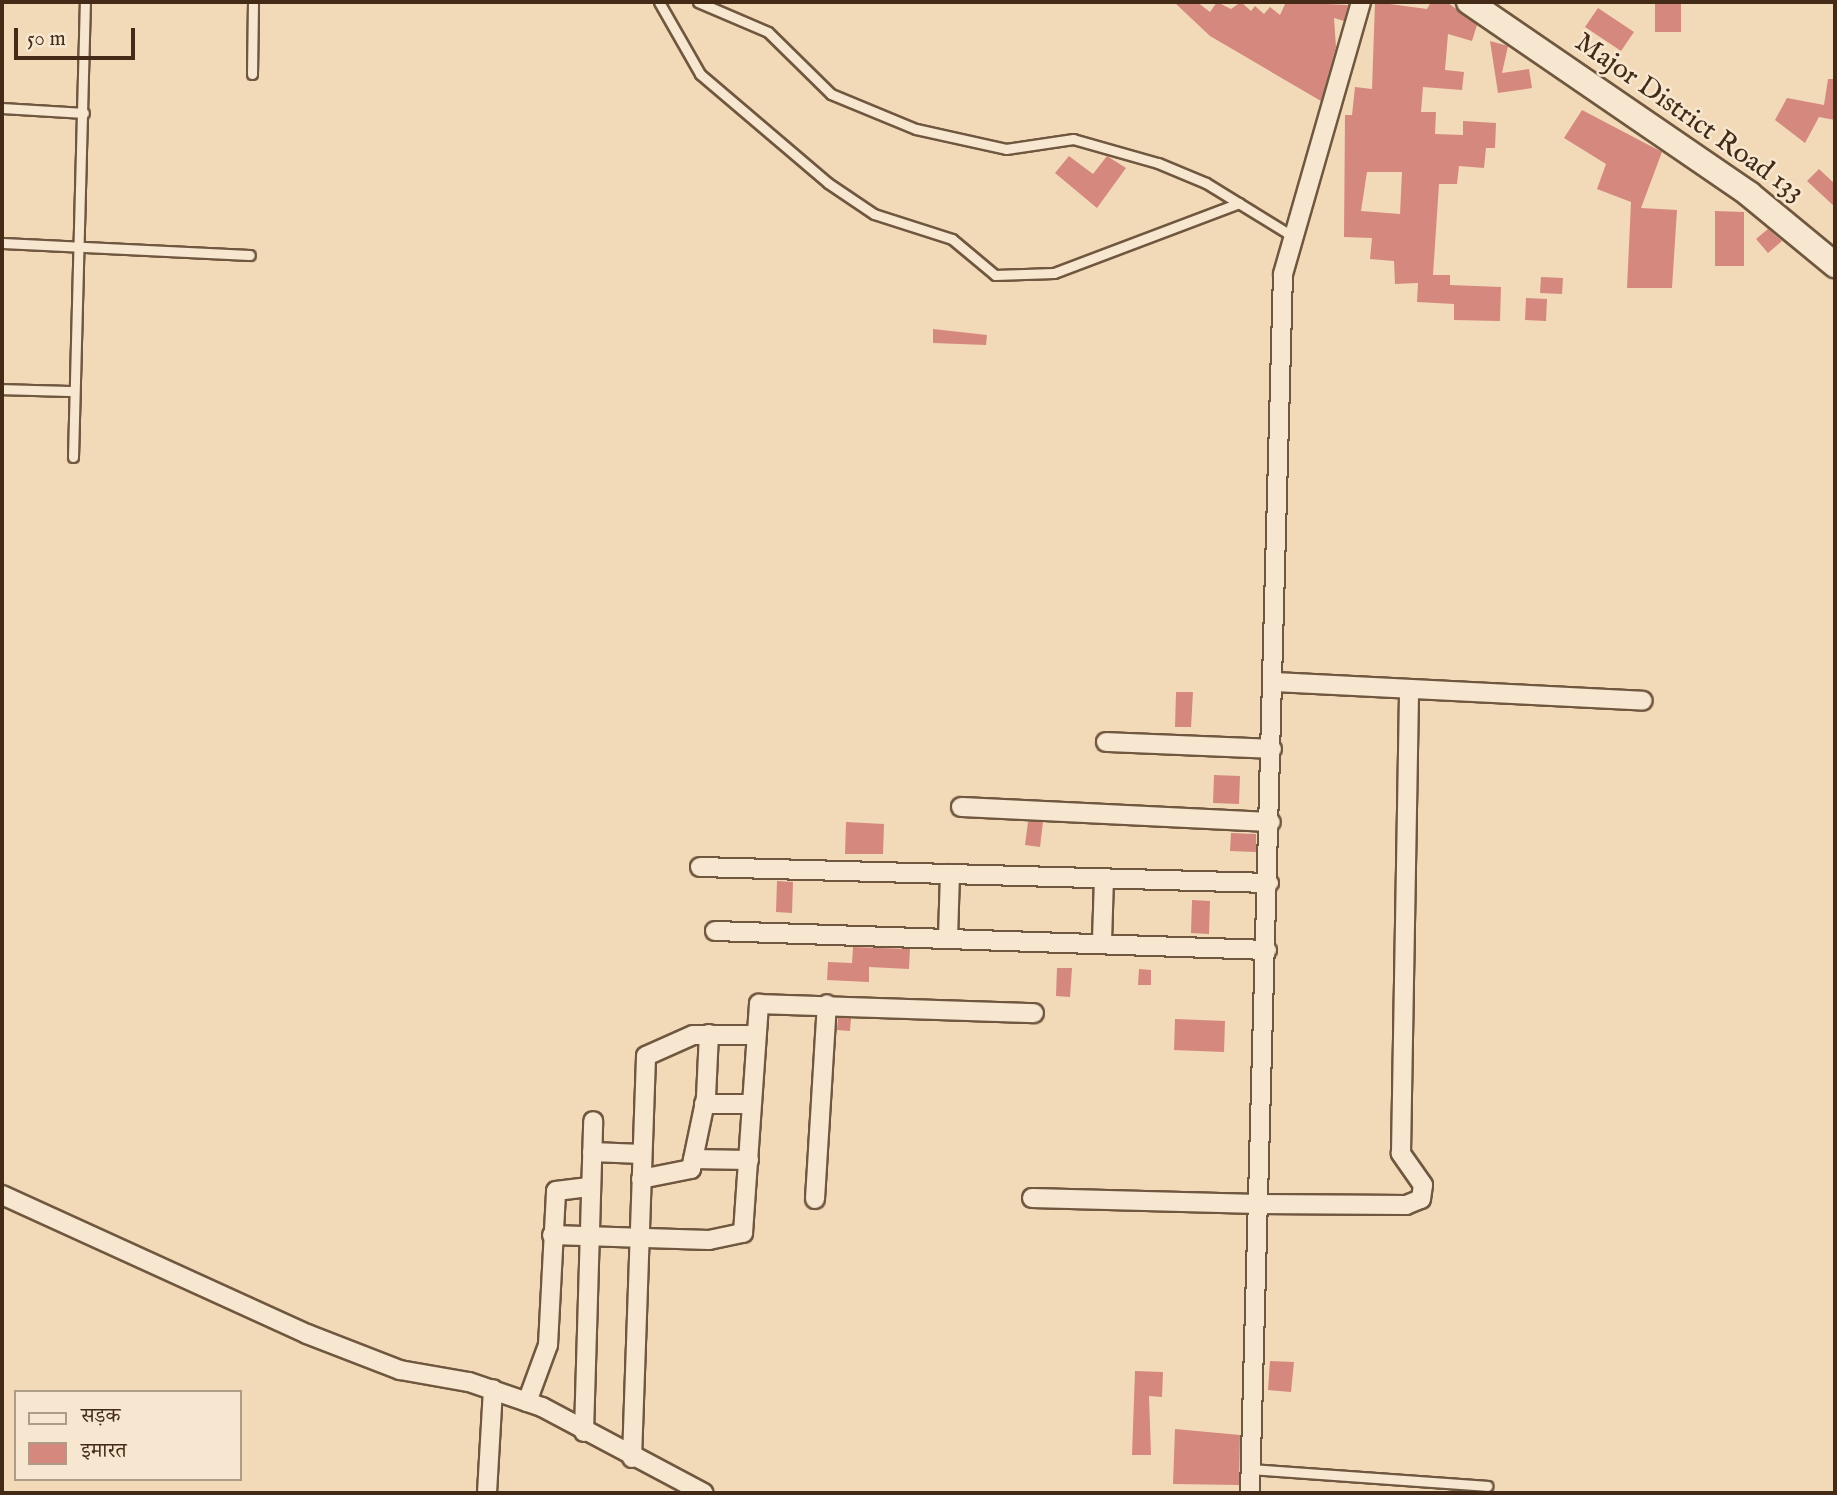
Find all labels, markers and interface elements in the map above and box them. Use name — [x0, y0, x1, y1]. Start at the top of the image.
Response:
scale bar — [18, 14, 138, 58]
text: 50 m — [27, 26, 66, 53]
street label: Major District Road 133 — [1568, 26, 1810, 210]
legend — [14, 1390, 242, 1481]
text: सड़क — [81, 1403, 120, 1430]
text: इमारत — [81, 1438, 127, 1465]

